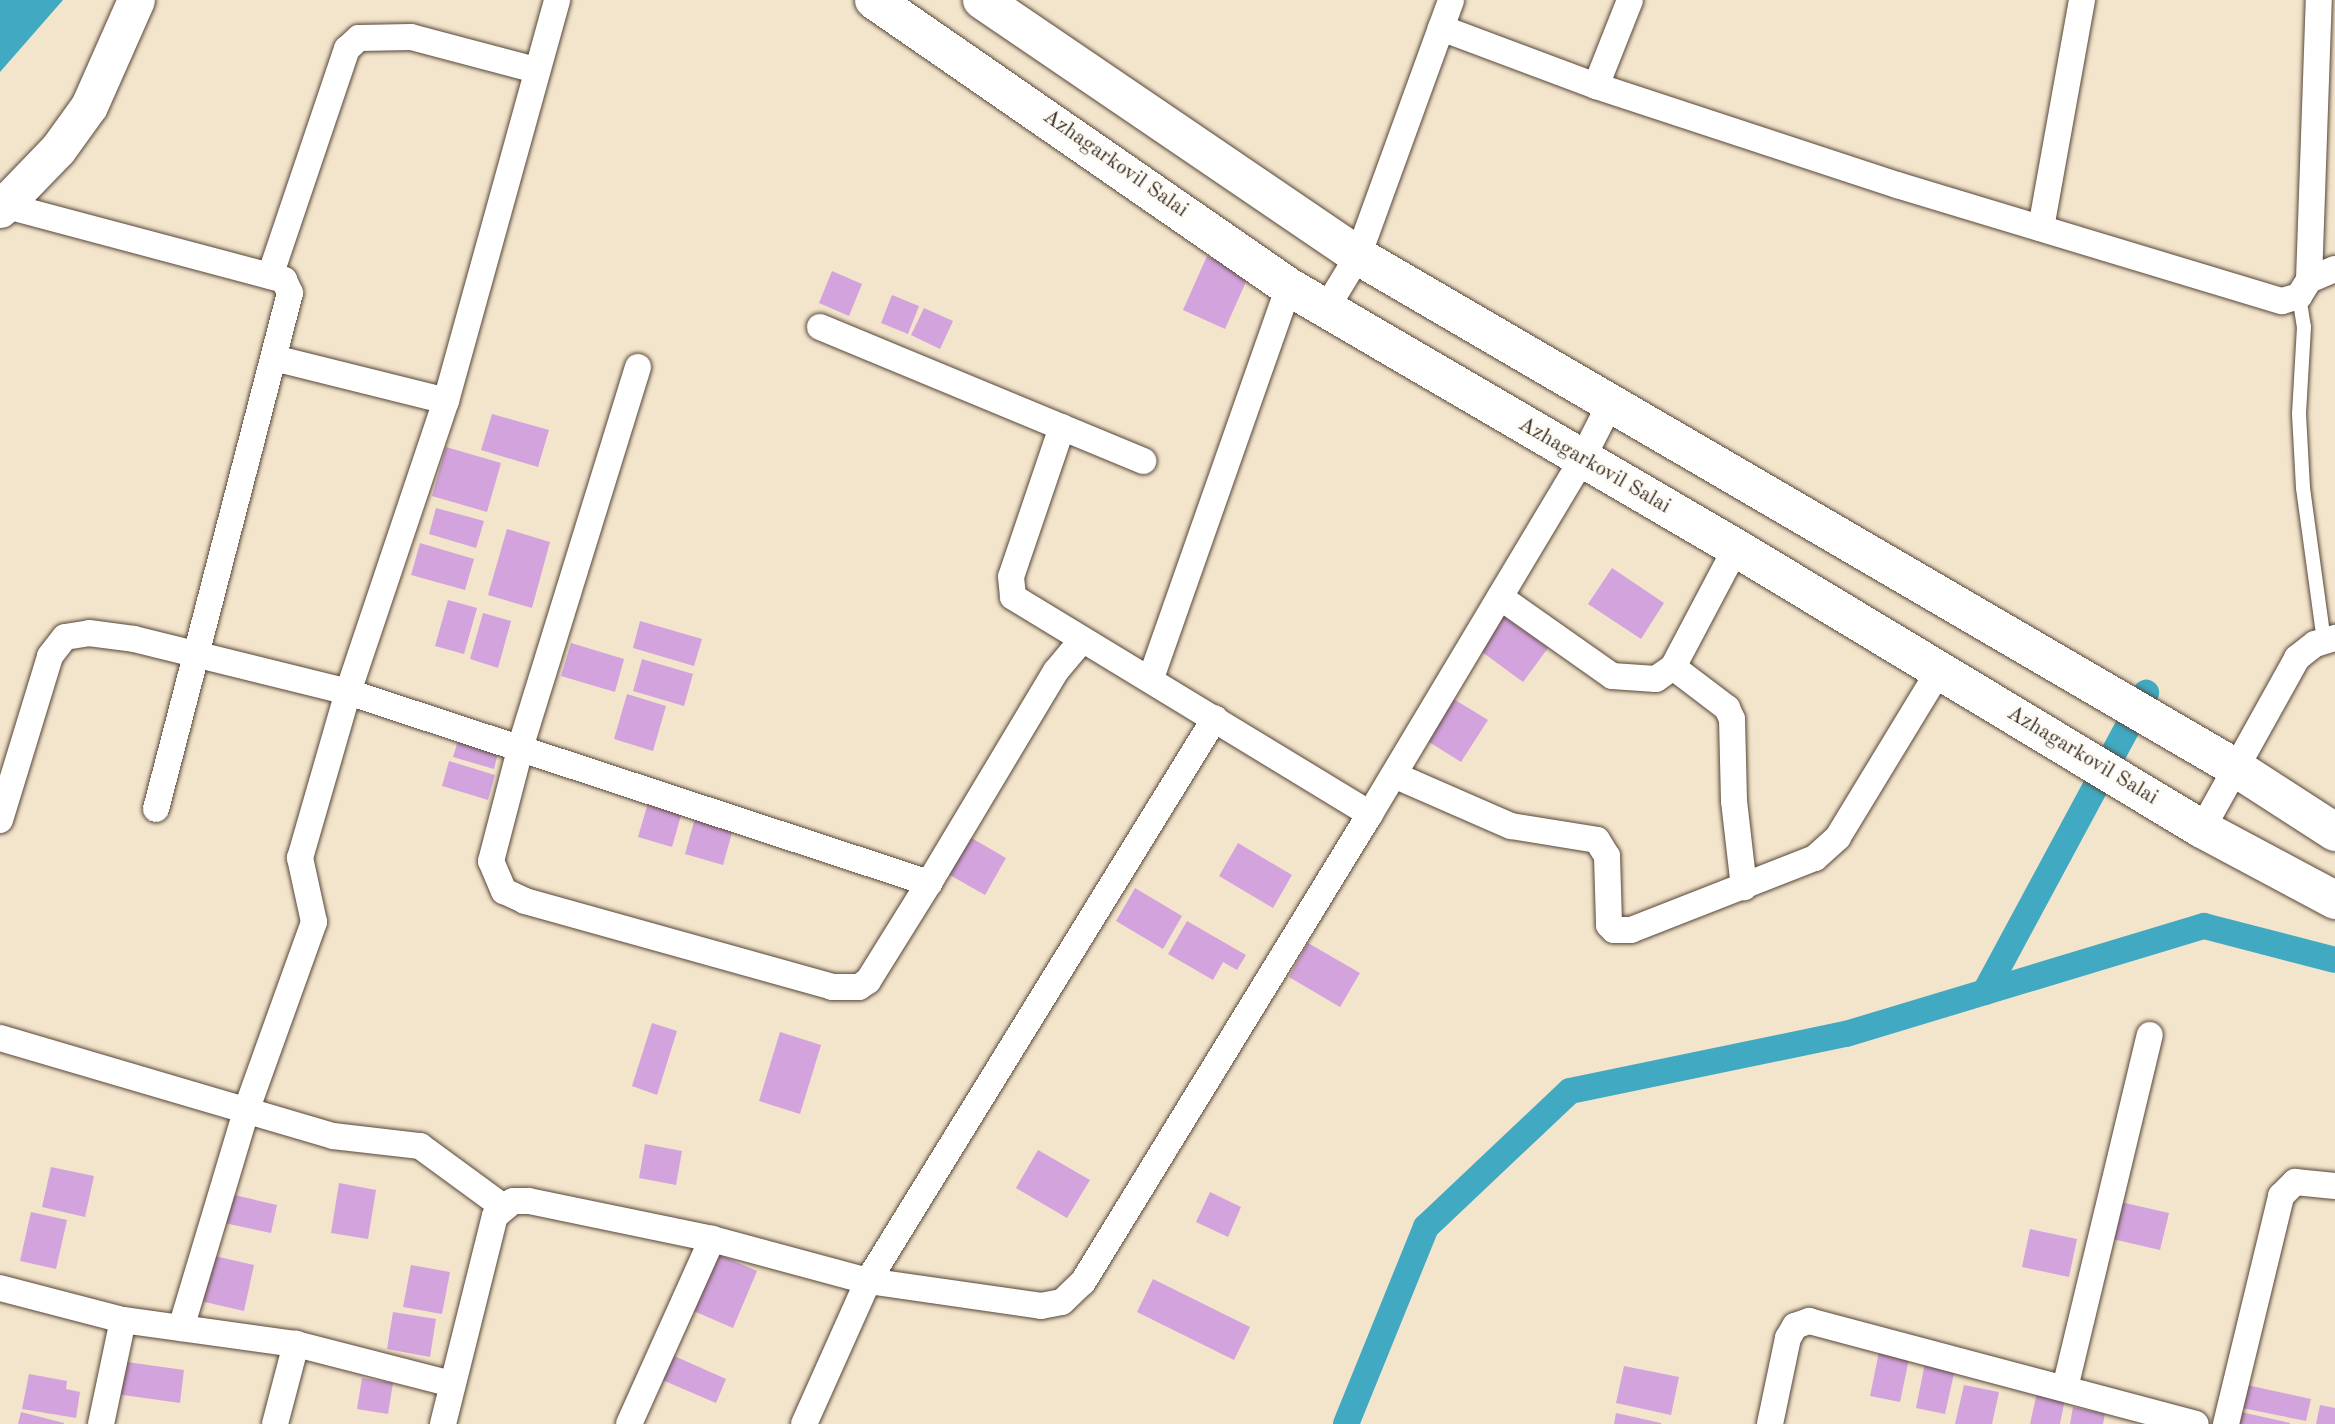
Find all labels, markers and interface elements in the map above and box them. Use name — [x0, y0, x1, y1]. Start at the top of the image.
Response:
street label: Azhagarkovil Salai — [1038, 105, 1192, 223]
street label: Azhagarkovil Salai — [1514, 412, 1674, 520]
street label: Azhagarkovil Salai — [2002, 701, 2162, 811]

